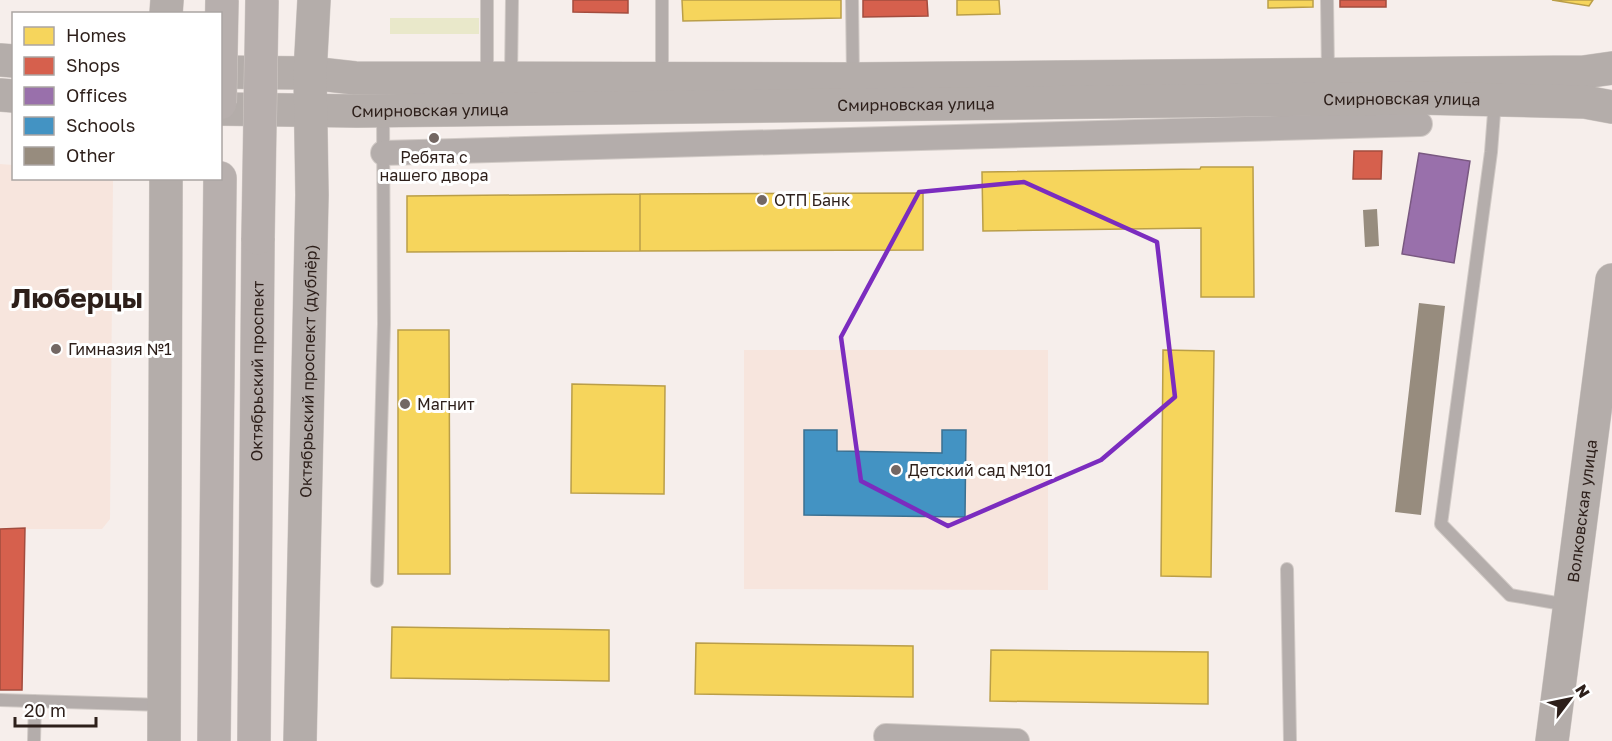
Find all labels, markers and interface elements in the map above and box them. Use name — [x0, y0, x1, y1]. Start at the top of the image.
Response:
legend — [12, 12, 222, 180]
text: Homes — [66, 24, 126, 46]
text: Shops — [66, 54, 120, 76]
text: Offices — [66, 84, 127, 106]
street label: Смирновская улица — [1323, 88, 1481, 109]
street label: Смирновская улица — [837, 93, 995, 115]
street label: Смирновская улица — [351, 99, 509, 121]
text: Schools — [66, 114, 135, 136]
marker: Ребята с нашего двора — [427, 131, 441, 145]
text: Other — [66, 144, 115, 166]
place label: Ребята с нашего двора — [379, 147, 489, 185]
place label: ОТП Банк — [774, 190, 850, 210]
marker: ОТП Банк — [755, 193, 769, 207]
street label: Октябрьский проспект (дублёр) — [295, 244, 321, 498]
street label: Октябрьский проспект — [246, 280, 268, 462]
district label: Люберцы — [11, 281, 143, 314]
place label: Гимназия №1 — [68, 339, 172, 359]
marker: Гимназия №1 — [49, 342, 63, 356]
place label: Магнит — [417, 394, 475, 414]
marker: Магнит — [398, 397, 412, 411]
street label: Волковская улица — [1563, 438, 1601, 584]
place label: Детский сад №101 — [908, 460, 1052, 480]
marker: Детский сад №101 — [889, 463, 903, 477]
north arrow — [1540, 669, 1600, 729]
text: N — [1571, 681, 1594, 702]
scale bar — [15, 690, 96, 728]
text: 20 m — [24, 699, 66, 721]

